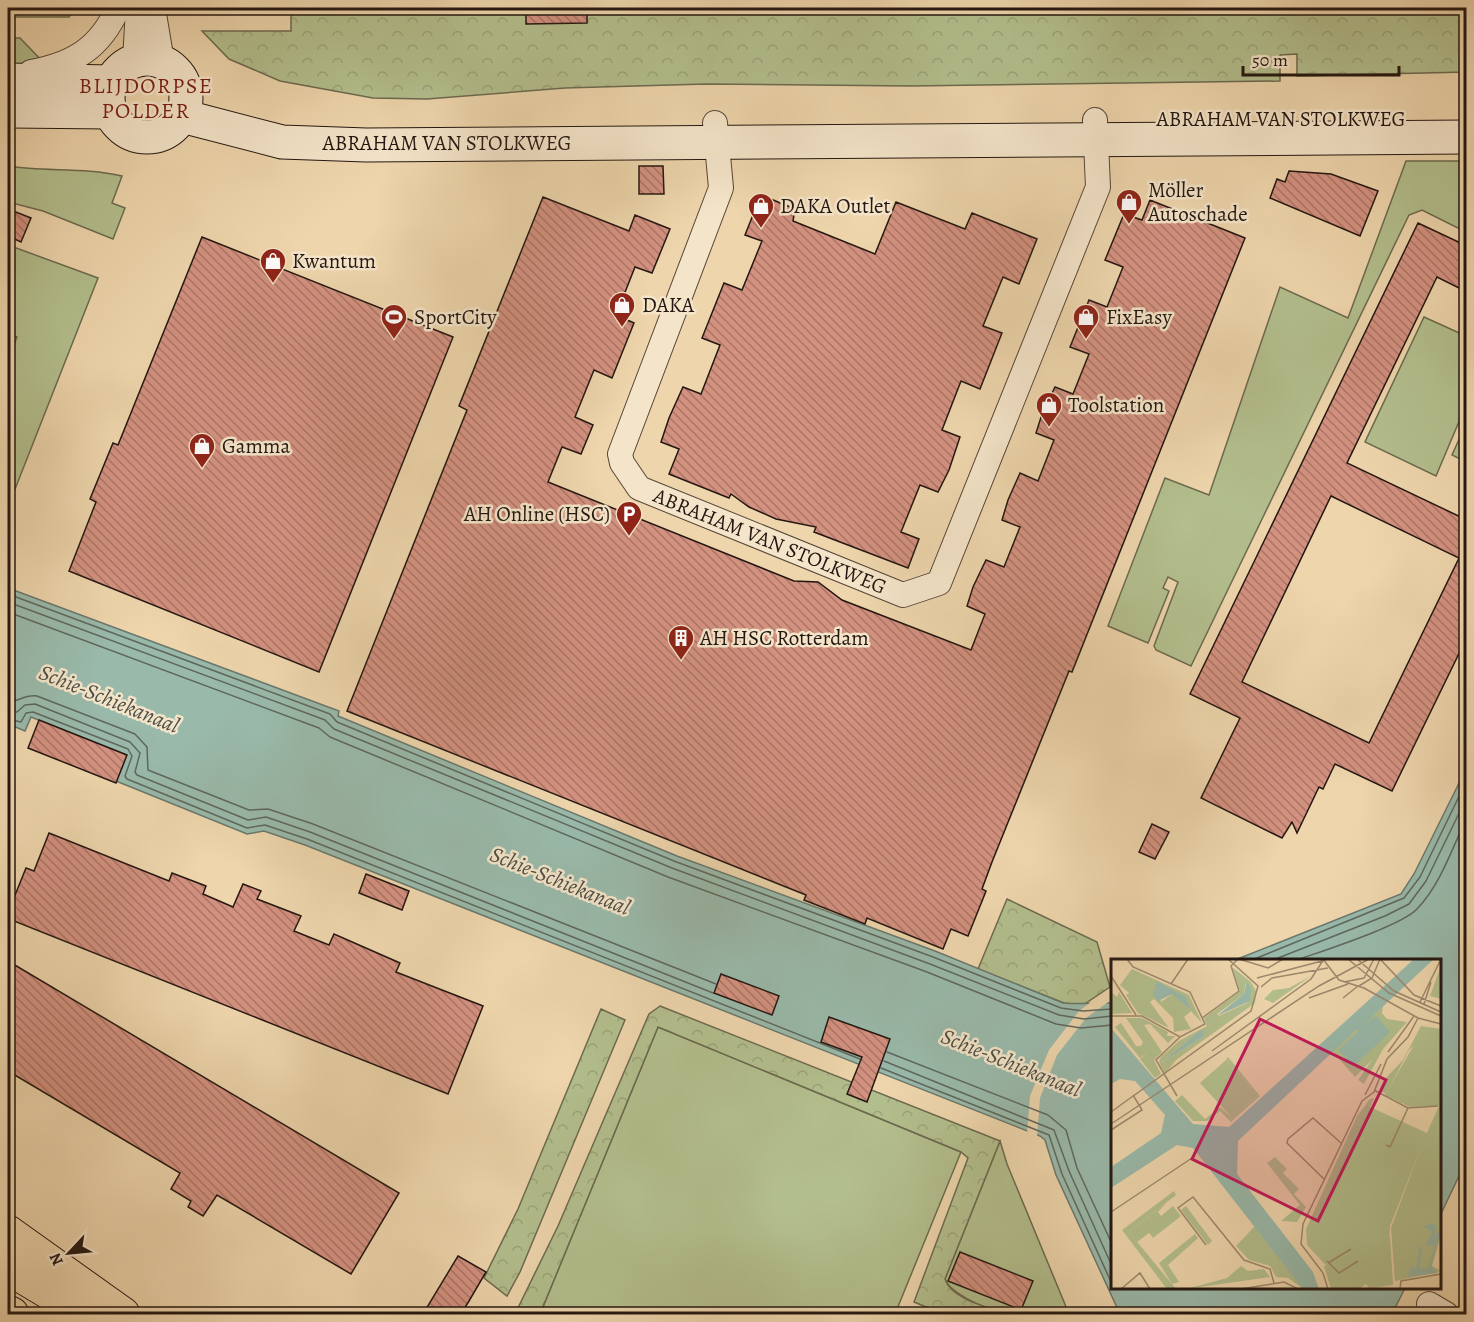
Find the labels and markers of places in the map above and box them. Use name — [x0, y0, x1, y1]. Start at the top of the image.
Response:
place label: Möller Autoschade — [1147, 176, 1248, 228]
shop icon: Möller Autoschade — [1114, 187, 1144, 225]
shop icon: DAKA Outlet — [746, 191, 776, 229]
place label: DAKA Outlet — [780, 192, 890, 220]
shop icon: Kwantum — [258, 246, 288, 284]
place label: Kwantum — [292, 247, 376, 275]
shop icon: DAKA — [607, 290, 637, 328]
place label: DAKA — [642, 291, 695, 319]
sports icon: SportCity — [379, 302, 409, 340]
shop icon: FixEasy — [1071, 302, 1101, 340]
place label: SportCity — [414, 303, 497, 331]
place label: FixEasy — [1106, 303, 1172, 331]
shop icon: Toolstation — [1034, 390, 1064, 428]
place label: Toolstation — [1068, 391, 1164, 419]
shop icon: Gamma — [187, 431, 217, 469]
place label: Gamma — [222, 432, 291, 460]
parking icon: AH Online (HSC) — [614, 499, 644, 537]
place label: AH Online (HSC) — [463, 500, 610, 528]
building icon: AH HSC Rotterdam — [666, 623, 696, 661]
place label: AH HSC Rotterdam — [699, 624, 869, 652]

